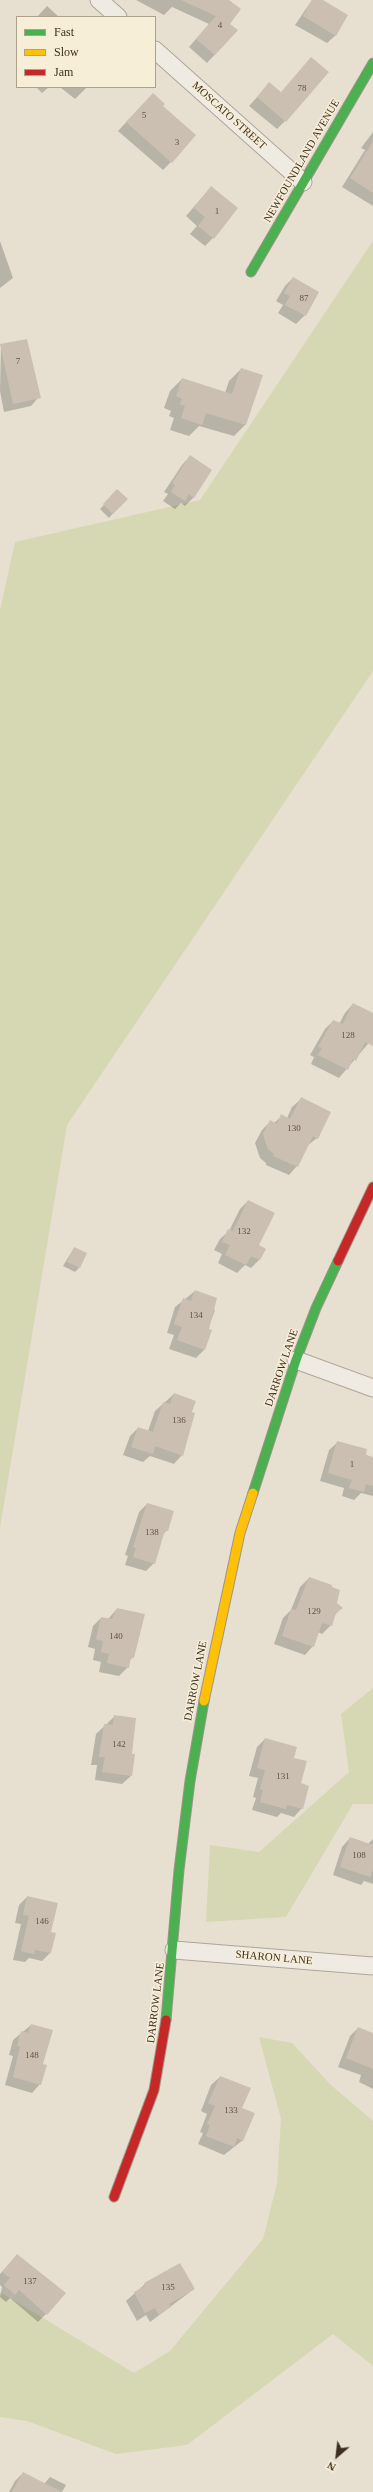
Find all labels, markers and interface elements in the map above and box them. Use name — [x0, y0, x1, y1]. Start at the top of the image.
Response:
legend — [16, 16, 156, 88]
house number: 4 — [218, 21, 222, 31]
text: Fast — [54, 25, 74, 39]
text: Slow — [54, 45, 79, 59]
text: Jam — [54, 65, 73, 79]
street label: MOSCATO STREET — [189, 79, 269, 153]
house number: 78 — [298, 84, 306, 94]
street label: NEWFOUNDLAND AVENUE — [261, 97, 343, 225]
house number: 5 — [142, 111, 146, 121]
house number: 3 — [175, 138, 179, 148]
house number: 1 — [215, 207, 219, 217]
house number: 87 — [300, 294, 308, 304]
house number: 7 — [16, 357, 20, 367]
house number: 128 — [341, 1031, 355, 1041]
house number: 130 — [287, 1124, 301, 1134]
house number: 132 — [237, 1227, 251, 1237]
house number: 134 — [189, 1311, 203, 1321]
street label: DARROW LANE — [263, 1328, 301, 1408]
house number: 136 — [172, 1416, 186, 1426]
house number: 1 — [350, 1460, 354, 1470]
house number: 138 — [145, 1528, 159, 1538]
house number: 129 — [307, 1607, 321, 1617]
house number: 140 — [109, 1632, 123, 1642]
street label: DARROW LANE — [182, 1640, 210, 1722]
house number: 142 — [112, 1740, 126, 1750]
house number: 131 — [276, 1772, 290, 1782]
house number: 108 — [352, 1851, 366, 1861]
house number: 146 — [35, 1917, 49, 1927]
street label: SHARON LANE — [235, 1948, 313, 1968]
street label: DARROW LANE — [145, 1962, 167, 2044]
house number: 148 — [25, 2051, 39, 2061]
house number: 133 — [224, 2106, 238, 2116]
house number: 137 — [23, 2277, 37, 2287]
house number: 135 — [161, 2283, 175, 2293]
north arrow — [317, 2436, 357, 2476]
text: N — [325, 2459, 338, 2474]

